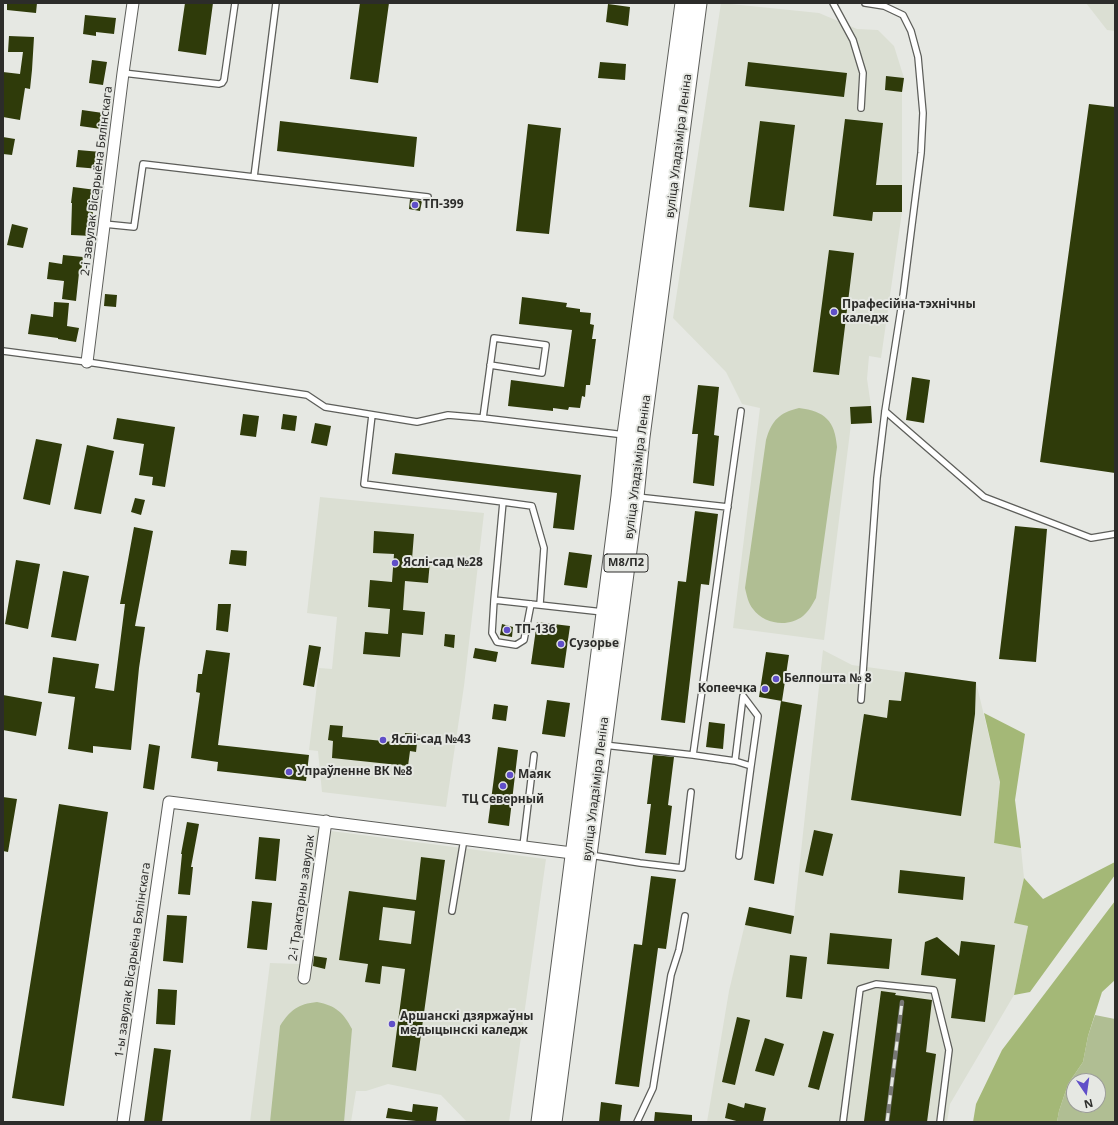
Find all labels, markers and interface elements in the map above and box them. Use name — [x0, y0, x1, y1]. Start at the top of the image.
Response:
street label: вуліца Уладзіміра Леніна — [663, 73, 695, 219]
street label: 2-і завулак Вісарыёна Бялінскага — [78, 85, 116, 277]
place label: ТП-399 — [423, 198, 463, 212]
marker: ТП-399 — [410, 200, 420, 210]
place label: Прафесійна-тэхнічны каледж — [842, 298, 976, 326]
marker: Прафесійна-тэхнічны каледж — [829, 307, 839, 317]
street label: вуліца Уладзіміра Леніна — [622, 394, 654, 540]
road number: М8/П2 — [604, 554, 648, 572]
place label: Яслі-сад №28 — [403, 556, 483, 570]
marker: Яслі-сад №28 — [390, 558, 400, 568]
place label: ТП-136 — [515, 623, 555, 637]
marker: ТП-136 — [502, 625, 512, 635]
place label: Сузорье — [569, 637, 619, 651]
marker: Сузорье — [556, 639, 566, 649]
place label: Белпошта № 8 — [784, 672, 872, 686]
marker: Белпошта № 8 — [771, 674, 781, 684]
place label: Копеечка — [698, 682, 757, 696]
marker: Копеечка — [760, 684, 770, 694]
street label: вуліца Уладзіміра Леніна — [580, 716, 612, 862]
place label: Яслі-сад №43 — [391, 733, 471, 747]
marker: Яслі-сад №43 — [378, 735, 388, 745]
place label: Упраўленне ВК №8 — [297, 765, 412, 779]
marker: Упраўленне ВК №8 — [284, 767, 294, 777]
place label: Маяк — [518, 768, 551, 782]
marker: Маяк — [505, 770, 515, 780]
marker: ТЦ Северный — [498, 781, 508, 791]
place label: ТЦ Северный — [462, 793, 544, 807]
street label: 2-і Трактарны завулак — [286, 834, 318, 962]
street label: 1-ы завулак Вісарыёна Бялінскага — [112, 861, 154, 1059]
place label: Аршанскі дзяржаўны медыцынскі каледж — [400, 1010, 533, 1038]
marker: Аршанскі дзяржаўны медыцынскі каледж — [387, 1019, 397, 1029]
north arrow — [1066, 1073, 1106, 1113]
text: N — [1083, 1096, 1095, 1113]

